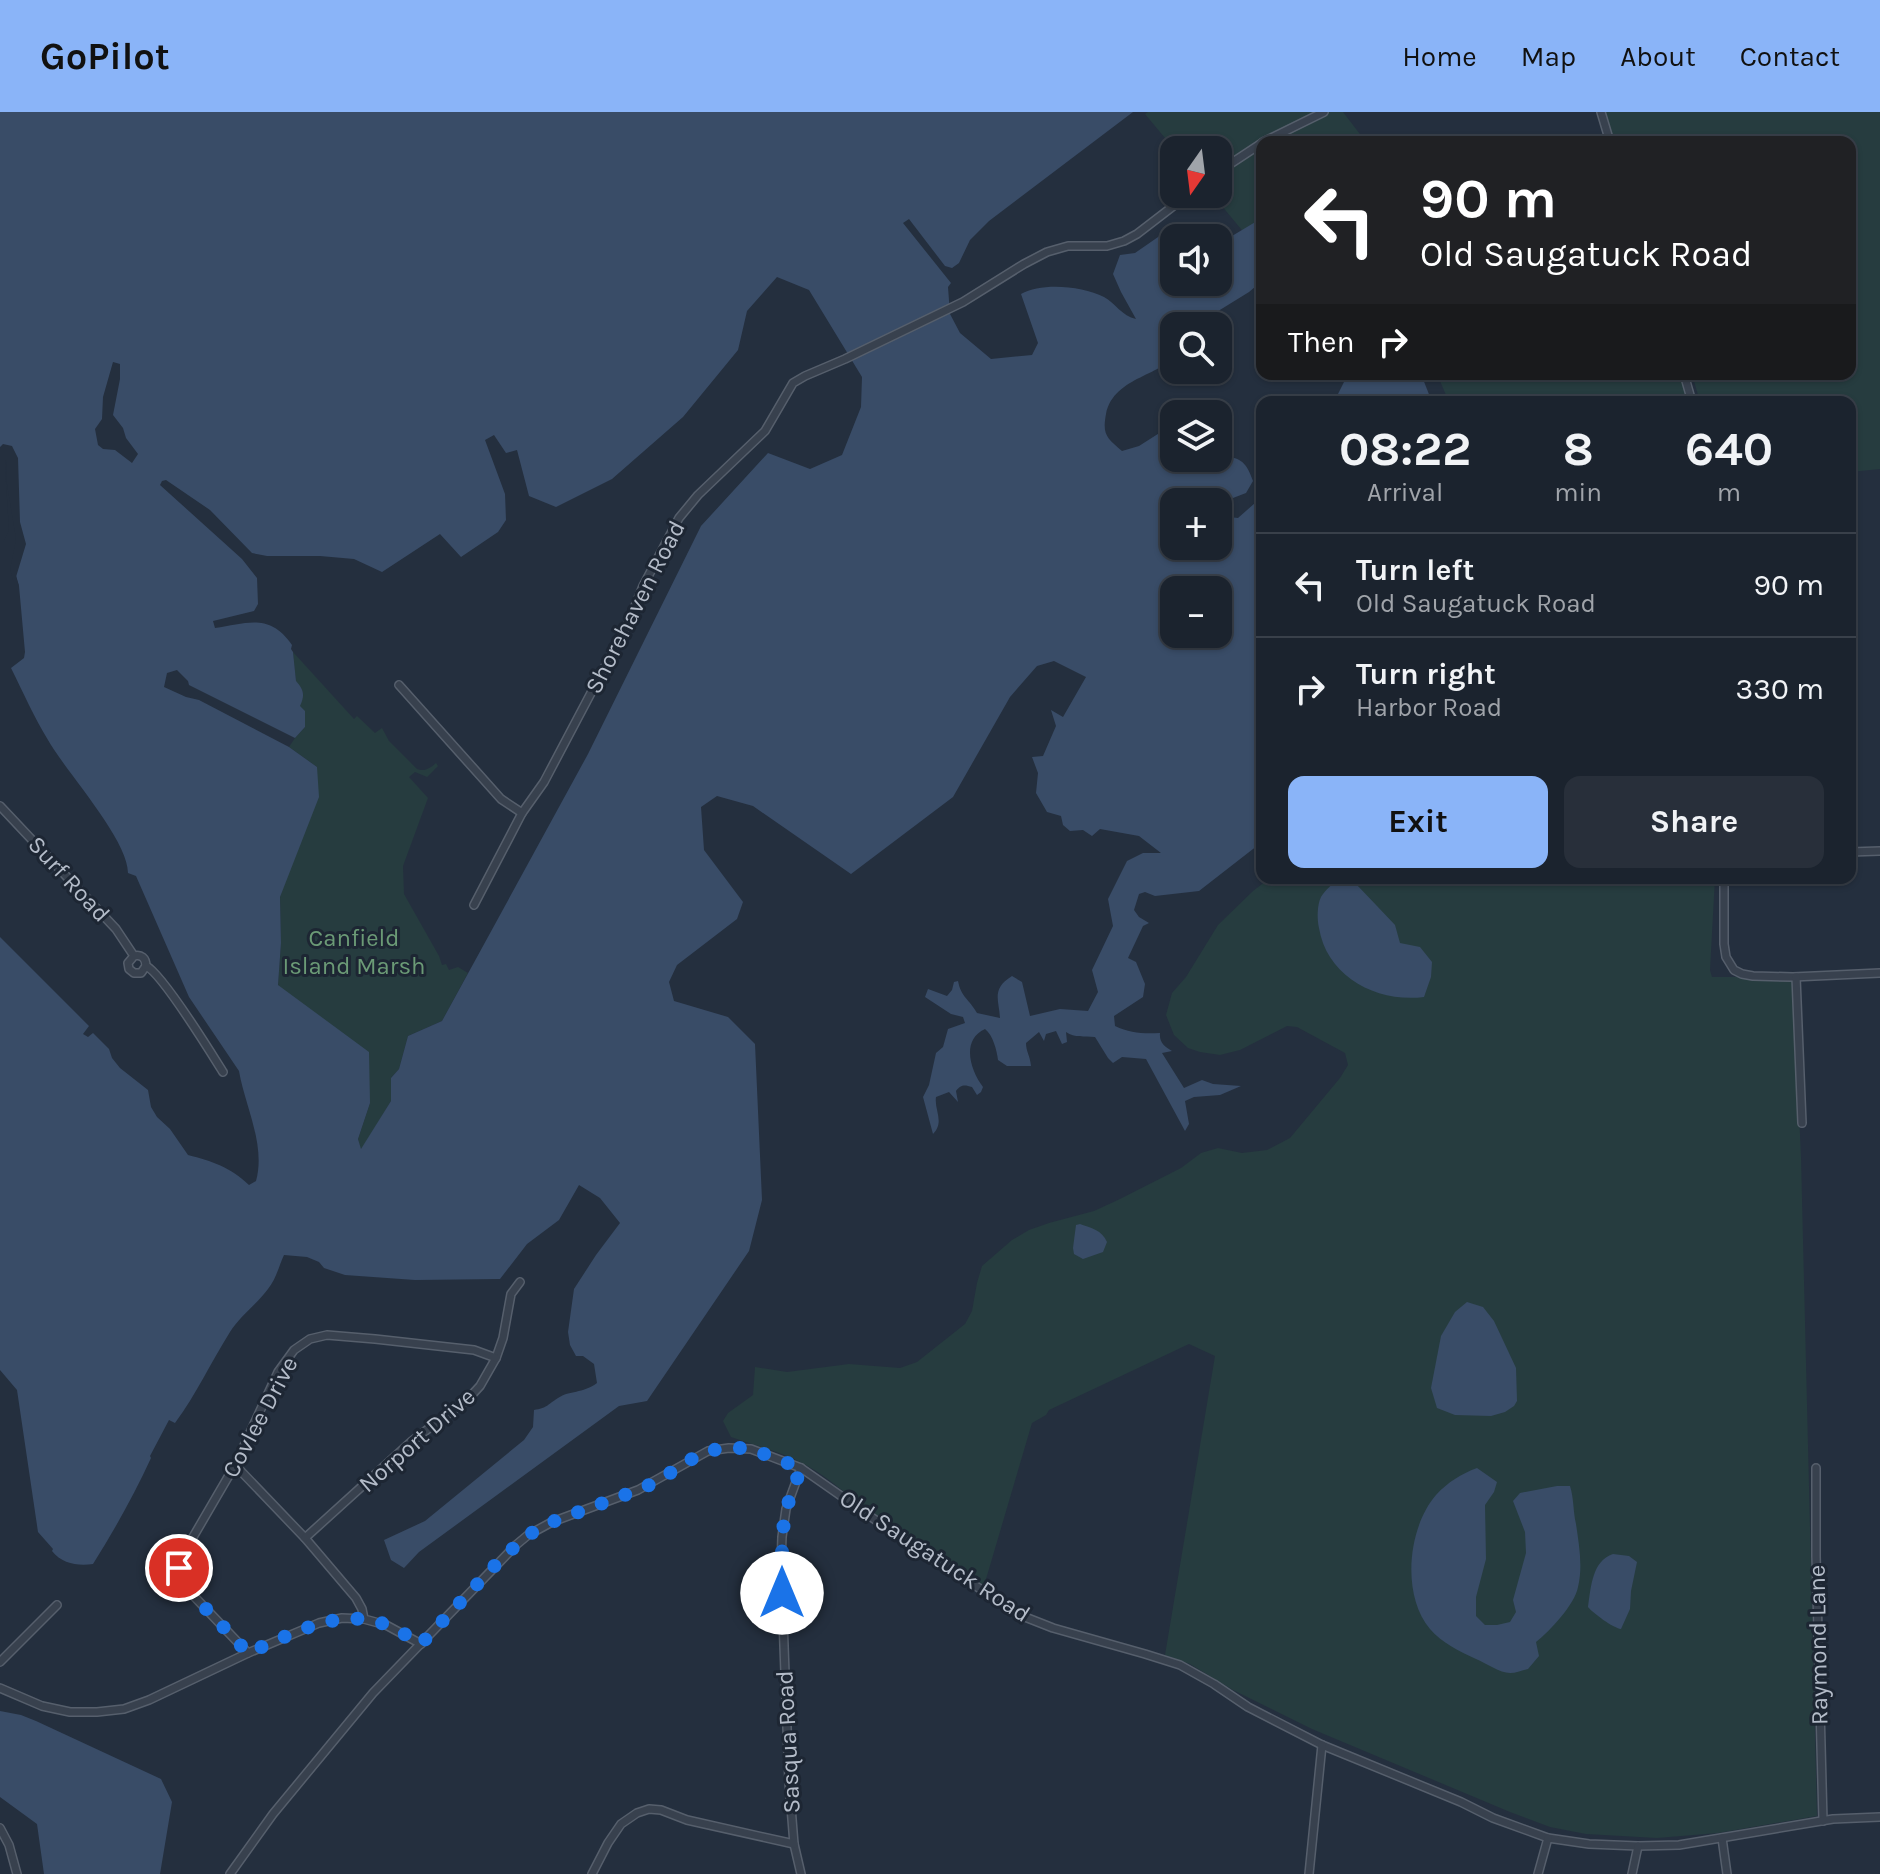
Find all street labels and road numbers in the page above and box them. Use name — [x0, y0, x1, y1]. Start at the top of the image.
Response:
street label: Shorehaven Road — [579, 516, 691, 698]
street label: Surf Road — [22, 830, 116, 928]
street label: Covlee Drive — [216, 1352, 304, 1482]
street label: Norport Drive — [353, 1382, 481, 1498]
street label: Old Saugatuck Road — [834, 1484, 1036, 1628]
street label: Raymond Lane — [1803, 1565, 1833, 1725]
street label: Sasqua Road — [770, 1670, 806, 1814]

